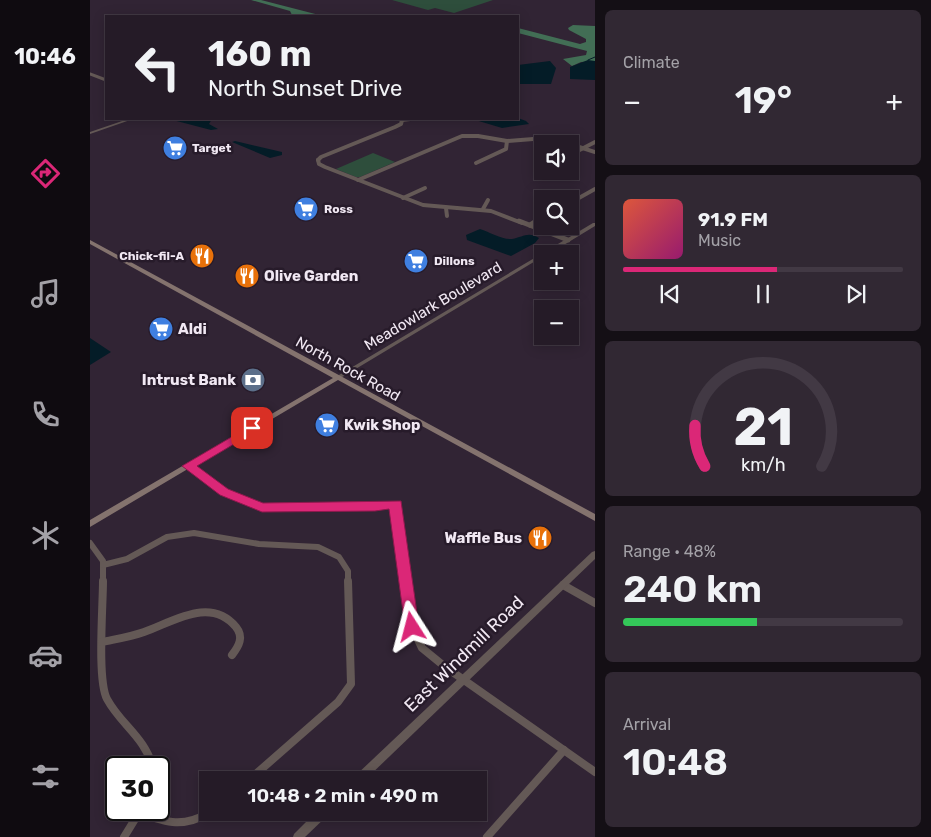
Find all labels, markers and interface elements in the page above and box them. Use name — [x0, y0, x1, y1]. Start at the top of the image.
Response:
text: 160 m — [208, 33, 312, 75]
icon: left — [125, 35, 190, 100]
text: 10:46 — [14, 43, 76, 70]
text: Climate — [623, 53, 680, 72]
text: North Sunset Drive — [208, 75, 402, 102]
text: 19° — [735, 77, 792, 123]
text: − — [623, 85, 641, 118]
text: + — [886, 85, 903, 118]
supermarket icon: Target — [162, 135, 188, 161]
map controls — [534, 135, 579, 345]
button: sound — [534, 135, 579, 180]
place label: Target — [192, 141, 232, 155]
icon: directions — [28, 156, 63, 191]
button: search — [534, 190, 579, 235]
supermarket icon: Ross — [293, 196, 319, 222]
place label: Ross — [324, 202, 353, 216]
text: 91.9 FM — [698, 208, 768, 231]
text: Music — [698, 231, 741, 250]
restaurant icon: Chick-fil-A — [189, 243, 215, 269]
button: + — [534, 245, 579, 290]
supermarket icon: Dillons — [403, 248, 429, 274]
place label: Chick-fil-A — [119, 249, 184, 263]
place label: Dillons — [434, 254, 475, 268]
street label: Meadowlark Boulevard — [361, 258, 505, 354]
restaurant icon: Olive Garden — [234, 263, 260, 289]
place label: Olive Garden — [264, 267, 358, 285]
icon: music — [28, 276, 63, 311]
icon: previous — [656, 280, 684, 308]
icon: pause — [749, 280, 777, 308]
icon: next — [842, 280, 870, 308]
button: − — [534, 300, 579, 345]
supermarket icon: Aldi — [148, 316, 174, 342]
place label: Aldi — [178, 320, 207, 338]
street label: North Rock Road — [293, 333, 403, 405]
bank icon: Intrust Bank — [240, 367, 266, 393]
place label: Intrust Bank — [142, 371, 236, 389]
text: 21 — [733, 396, 793, 458]
icon: phone — [28, 397, 63, 432]
pin — [231, 407, 273, 449]
supermarket icon: Kwik Shop — [314, 412, 340, 438]
icon: arrive — [238, 414, 266, 442]
place label: Kwik Shop — [344, 416, 420, 434]
text: km/h — [741, 454, 785, 475]
icon: climate — [28, 518, 63, 553]
restaurant icon: Waffle Bus — [527, 525, 553, 551]
place label: Waffle Bus — [444, 529, 522, 547]
text: Range · 48% — [623, 542, 716, 561]
text: 240 km — [623, 566, 762, 612]
street label: East Windmill Road — [400, 591, 528, 717]
position arrow — [385, 600, 437, 652]
icon: car — [28, 638, 63, 673]
text: Arrival — [623, 715, 671, 734]
text: 10:48 — [623, 739, 728, 785]
speed limit sign: 30 — [105, 756, 170, 821]
icon: filters — [28, 759, 63, 794]
text: 10:48 · 2 min · 490 m — [247, 784, 439, 807]

